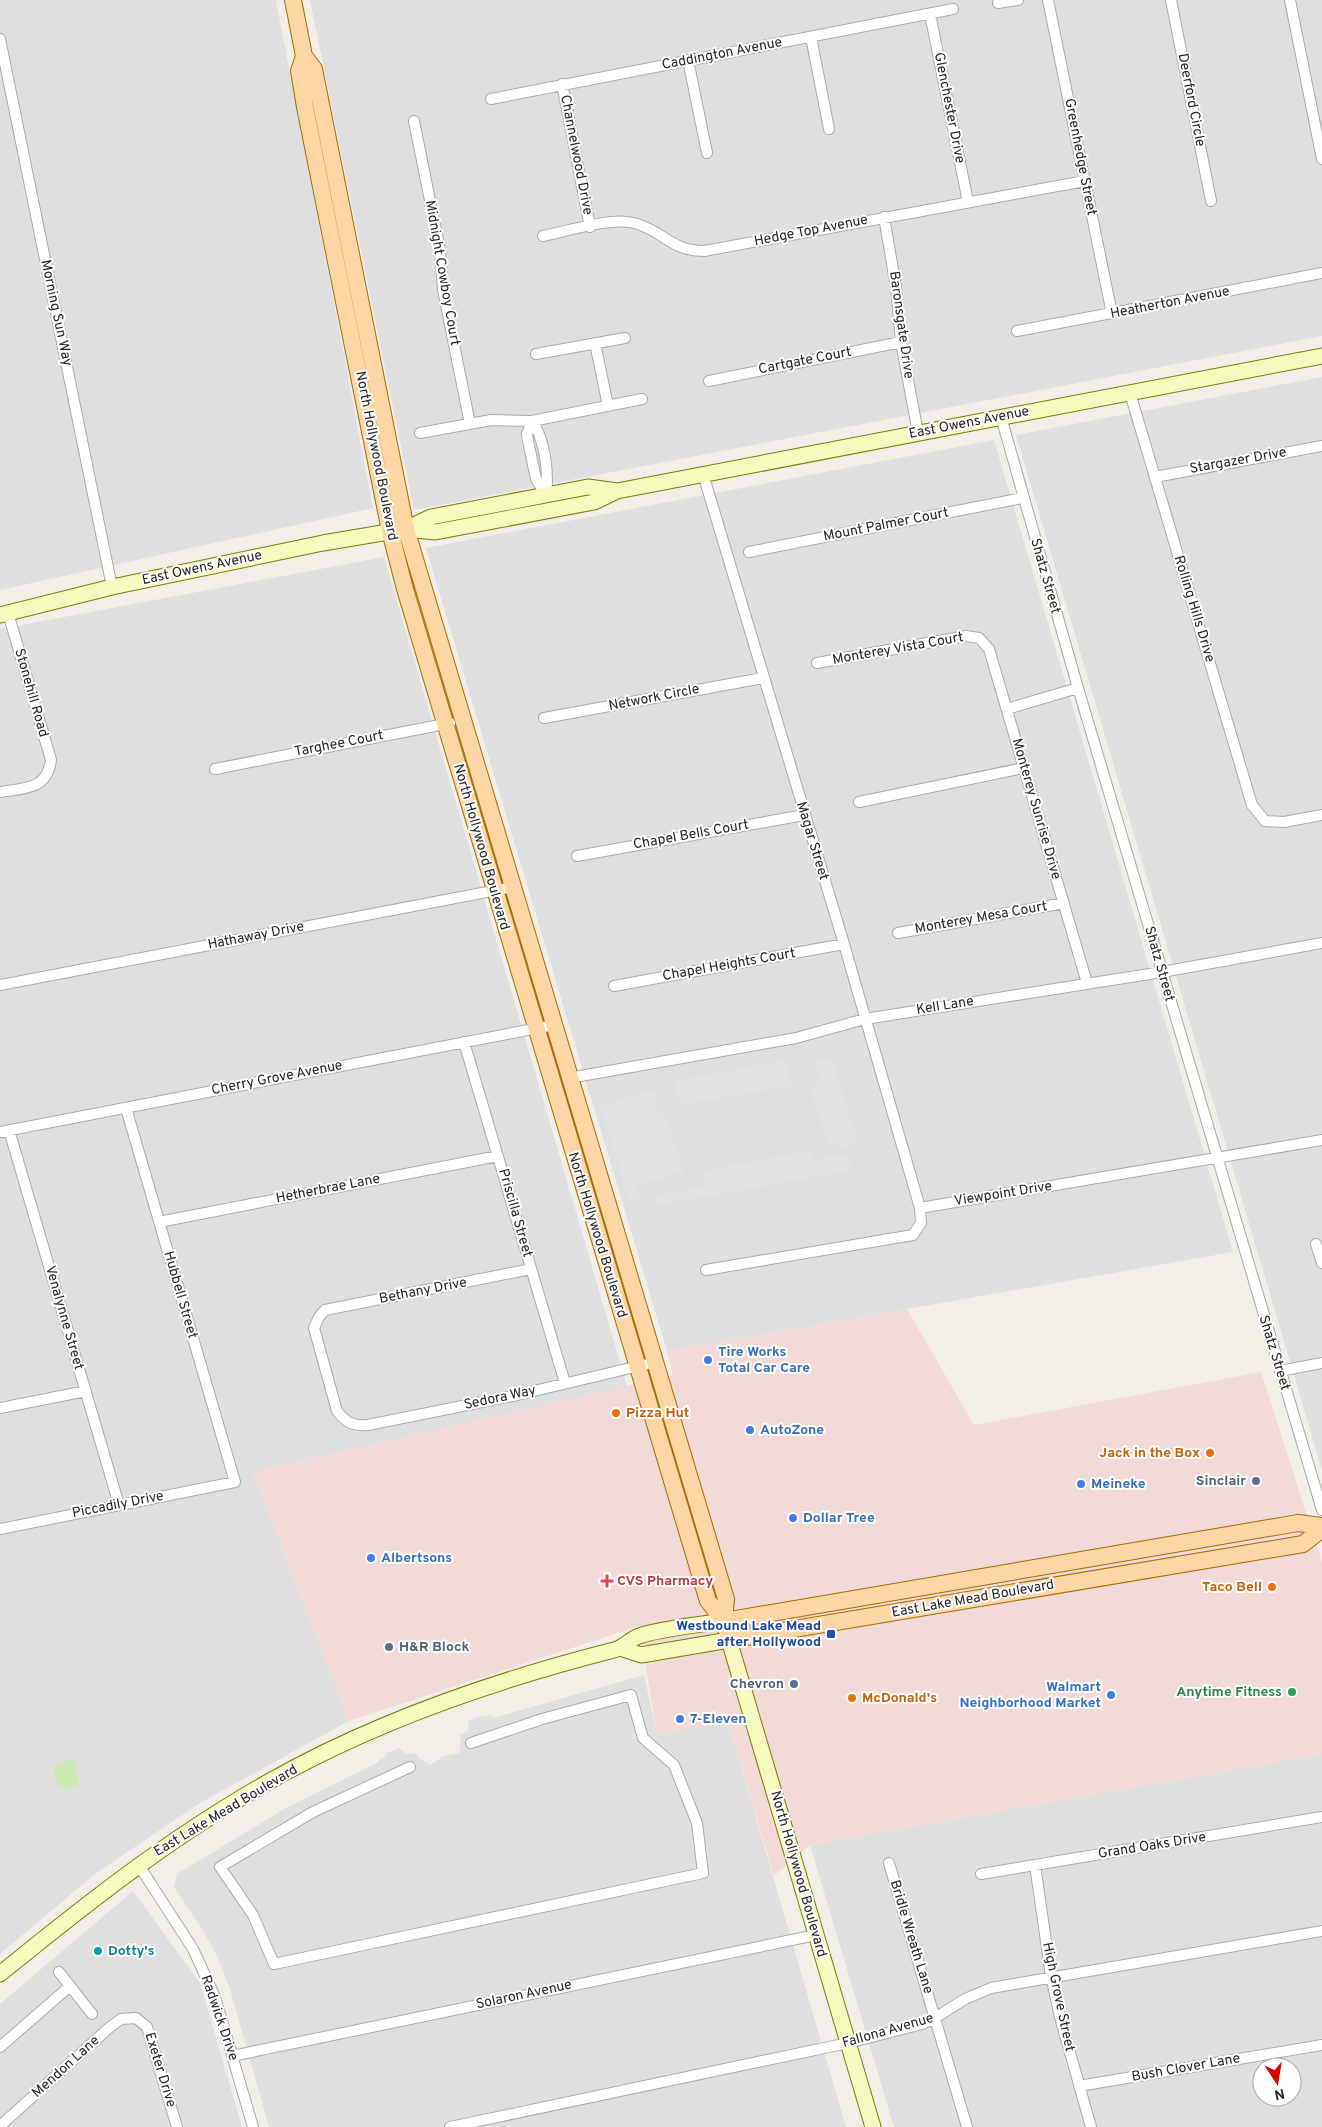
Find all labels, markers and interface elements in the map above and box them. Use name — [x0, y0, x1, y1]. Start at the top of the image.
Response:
street label: Caddington Avenue — [660, 34, 784, 74]
street label: Glenchester Drive — [930, 51, 968, 165]
street label: Deerford Circle — [1174, 52, 1208, 148]
street label: Channelwood Drive — [556, 93, 596, 217]
street label: Greenhedge Street — [1060, 97, 1100, 217]
street label: Midnight Cowboy Court — [421, 199, 463, 347]
street label: Hedge Top Avenue — [753, 212, 869, 250]
street label: Morning Sun Way — [36, 258, 76, 368]
street label: Baronsgate Drive — [885, 270, 917, 380]
street label: Heatherton Avenue — [1109, 283, 1231, 323]
street label: Cartgate Court — [757, 344, 853, 378]
street label: North Hollywood Boulevard — [351, 370, 401, 542]
street label: East Owens Avenue — [907, 403, 1031, 443]
street label: Stargazer Drive — [1188, 444, 1288, 478]
street label: Mount Palmer Court — [822, 505, 950, 545]
street label: Shatz Street — [1026, 536, 1064, 616]
street label: East Owens Avenue — [140, 547, 264, 589]
street label: Rolling Hills Drive — [1170, 554, 1218, 664]
street label: Monterey Vista Court — [831, 629, 965, 669]
street label: Stonehill Road — [10, 647, 52, 739]
street label: Network Circle — [607, 681, 701, 715]
street label: Targhee Court — [293, 727, 385, 761]
street label: Monterey Sunrise Drive — [1008, 736, 1064, 882]
street label: North Hollywood Boulevard — [449, 762, 513, 932]
street label: Magar Street — [792, 800, 832, 882]
street label: Chapel Bells Court — [632, 816, 750, 854]
street label: Monterey Mesa Court — [913, 898, 1049, 938]
street label: Hathaway Drive — [206, 918, 306, 954]
street label: Shatz Street — [1140, 924, 1178, 1004]
street label: Chapel Heights Court — [661, 945, 797, 985]
street label: Kell Lane — [915, 993, 975, 1019]
street label: Cherry Grove Avenue — [210, 1057, 344, 1099]
street label: North Hollywood Boulevard — [564, 1150, 630, 1320]
street label: Priscilla Street — [494, 1167, 536, 1259]
street label: Hetherbrae Lane — [274, 1171, 382, 1207]
street label: Viewpoint Drive — [953, 1178, 1053, 1210]
street label: Hubbell Street — [159, 1249, 201, 1341]
street label: Venalynne Street — [41, 1264, 87, 1372]
street label: Bethany Drive — [378, 1274, 468, 1308]
street label: Shatz Street — [1255, 1313, 1293, 1393]
place label: Tire Works Total Car Care — [718, 1344, 810, 1377]
marker: Tire Works Total Car Care — [702, 1354, 714, 1366]
street label: Sedora Way — [462, 1382, 538, 1414]
place label: Pizza Hut — [626, 1405, 689, 1422]
marker: Pizza Hut — [610, 1407, 622, 1419]
place label: AutoZone — [760, 1422, 824, 1439]
marker: AutoZone — [744, 1424, 756, 1436]
place label: Jack in the Box — [1099, 1445, 1200, 1462]
marker: Jack in the Box — [1204, 1447, 1216, 1459]
place label: Sinclair — [1196, 1473, 1246, 1490]
marker: Sinclair — [1250, 1475, 1262, 1487]
place label: Meineke — [1091, 1476, 1146, 1493]
marker: Meineke — [1075, 1478, 1087, 1490]
street label: Piccadily Drive — [71, 1488, 165, 1522]
place label: Dollar Tree — [803, 1510, 875, 1527]
marker: Dollar Tree — [787, 1512, 799, 1524]
place label: Albertsons — [381, 1550, 452, 1567]
marker: Albertsons — [365, 1552, 377, 1564]
place label: CVS Pharmacy — [617, 1573, 713, 1590]
marker: CVS Pharmacy — [601, 1575, 613, 1587]
street label: East Lake Mead Boulevard — [891, 1576, 1055, 1622]
place label: Taco Bell — [1202, 1579, 1262, 1596]
marker: Taco Bell — [1266, 1581, 1278, 1593]
place label: Westbound Lake Mead after Hollywood — [676, 1618, 821, 1651]
marker: Westbound Lake Mead after Hollywood — [825, 1628, 837, 1640]
place label: H&R Block — [399, 1639, 470, 1656]
marker: H&R Block — [383, 1641, 395, 1653]
place label: Chevron — [730, 1676, 784, 1693]
marker: Chevron — [788, 1678, 800, 1690]
place label: Walmart Neighborhood Market — [959, 1679, 1101, 1712]
place label: Anytime Fitness — [1176, 1684, 1282, 1701]
marker: Anytime Fitness — [1286, 1686, 1298, 1698]
marker: Walmart Neighborhood Market — [1105, 1689, 1117, 1701]
place label: McDonald's — [862, 1690, 937, 1707]
marker: McDonald's — [846, 1692, 858, 1704]
place label: 7-Eleven — [690, 1711, 747, 1728]
marker: 7-Eleven — [674, 1713, 686, 1725]
street label: East Lake Mead Boulevard — [151, 1761, 301, 1861]
street label: North Hollywood Boulevard — [766, 1789, 830, 1959]
street label: Grand Oaks Drive — [1097, 1829, 1207, 1863]
street label: Bridle Wreath Lane — [886, 1878, 936, 1996]
street label: High Grove Street — [1038, 1941, 1078, 2053]
place label: Dotty's — [108, 1943, 155, 1960]
marker: Dotty's — [92, 1945, 104, 1957]
street label: Radwick Drive — [196, 1973, 242, 2063]
street label: Solaron Avenue — [475, 1977, 573, 2013]
street label: Fallona Avenue — [840, 2010, 936, 2052]
street label: Exeter Drive — [141, 2031, 179, 2109]
street label: Mendon Lane — [29, 2032, 103, 2102]
street label: Bush Clover Lane — [1130, 2050, 1242, 2086]
north arrow — [1252, 2057, 1302, 2107]
text: N — [1273, 2084, 1286, 2103]

